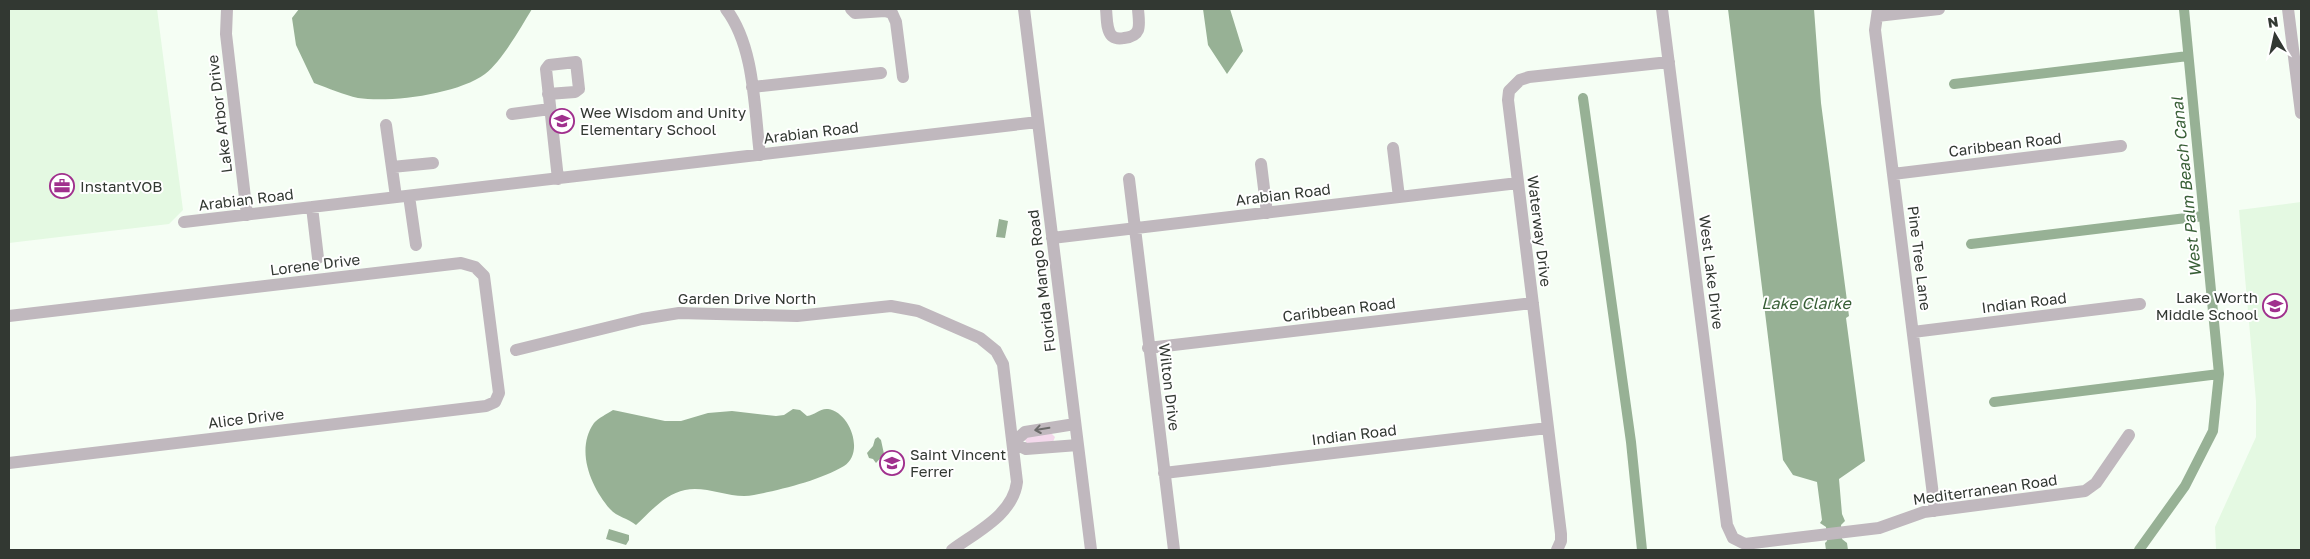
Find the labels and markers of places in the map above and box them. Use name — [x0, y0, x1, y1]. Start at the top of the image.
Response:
place label: Wee Wisdom and Unity Elementary School — [580, 103, 747, 138]
school or university icon: Wee Wisdom and Unity Elementary School — [549, 108, 575, 134]
office icon: InstantVOB — [49, 173, 75, 199]
place label: InstantVOB — [80, 177, 162, 195]
place label: Lake Worth Middle School — [2156, 288, 2258, 323]
school or university icon: Lake Worth Middle School — [2262, 293, 2288, 319]
place label: Saint Vincent Ferrer — [910, 445, 1006, 480]
school or university icon: Saint Vincent Ferrer — [879, 450, 905, 476]

